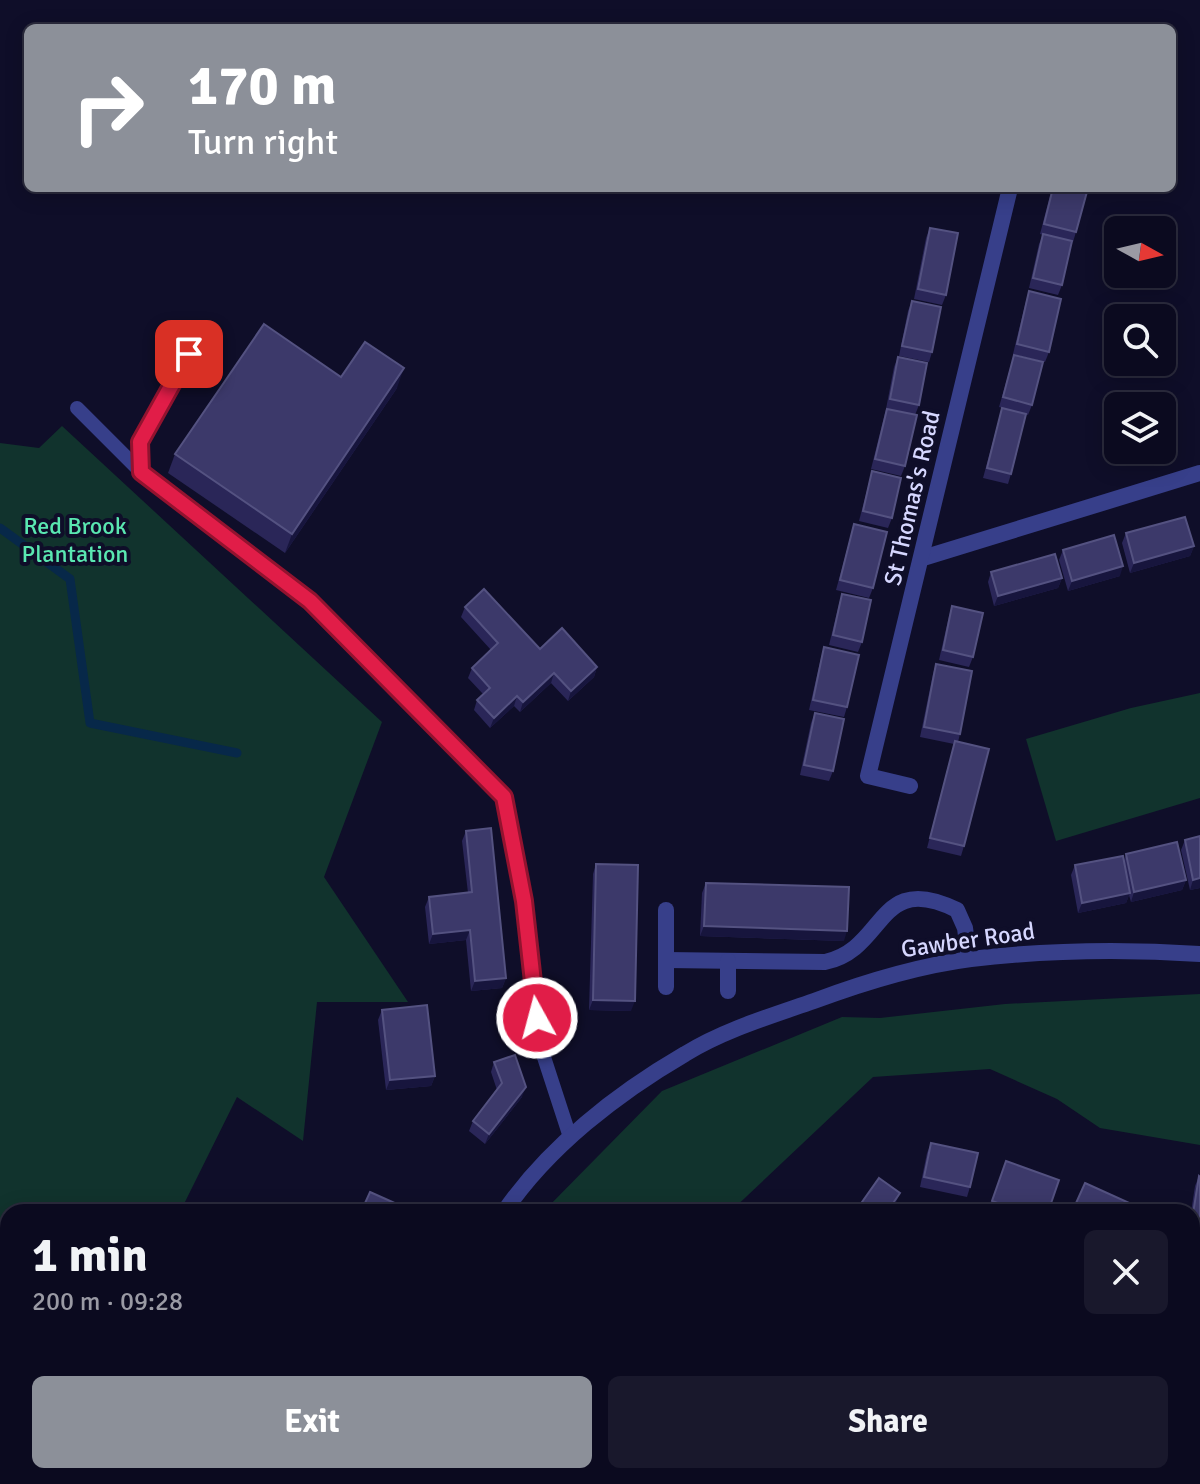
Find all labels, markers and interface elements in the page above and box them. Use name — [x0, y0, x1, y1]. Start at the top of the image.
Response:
text: 170 m — [188, 51, 336, 120]
icon: right — [56, 56, 160, 160]
text: Turn right — [188, 120, 338, 165]
north arrow — [1104, 216, 1176, 288]
map controls — [1104, 216, 1176, 464]
button: search — [1104, 304, 1176, 376]
pin — [155, 320, 223, 388]
icon: arrive — [167, 332, 211, 376]
button: layers — [1104, 392, 1176, 464]
street label: St Thomas's Road — [877, 408, 947, 588]
park label: Red Brook Plantation — [22, 511, 128, 569]
street label: Gawber Road — [899, 916, 1037, 964]
position arrow — [495, 976, 579, 1060]
text: 1 min — [32, 1226, 148, 1285]
button: close — [1084, 1230, 1168, 1314]
text: 200 m · 09:28 — [32, 1286, 183, 1318]
button: Exit — [32, 1376, 592, 1468]
button: Share — [608, 1376, 1168, 1468]

